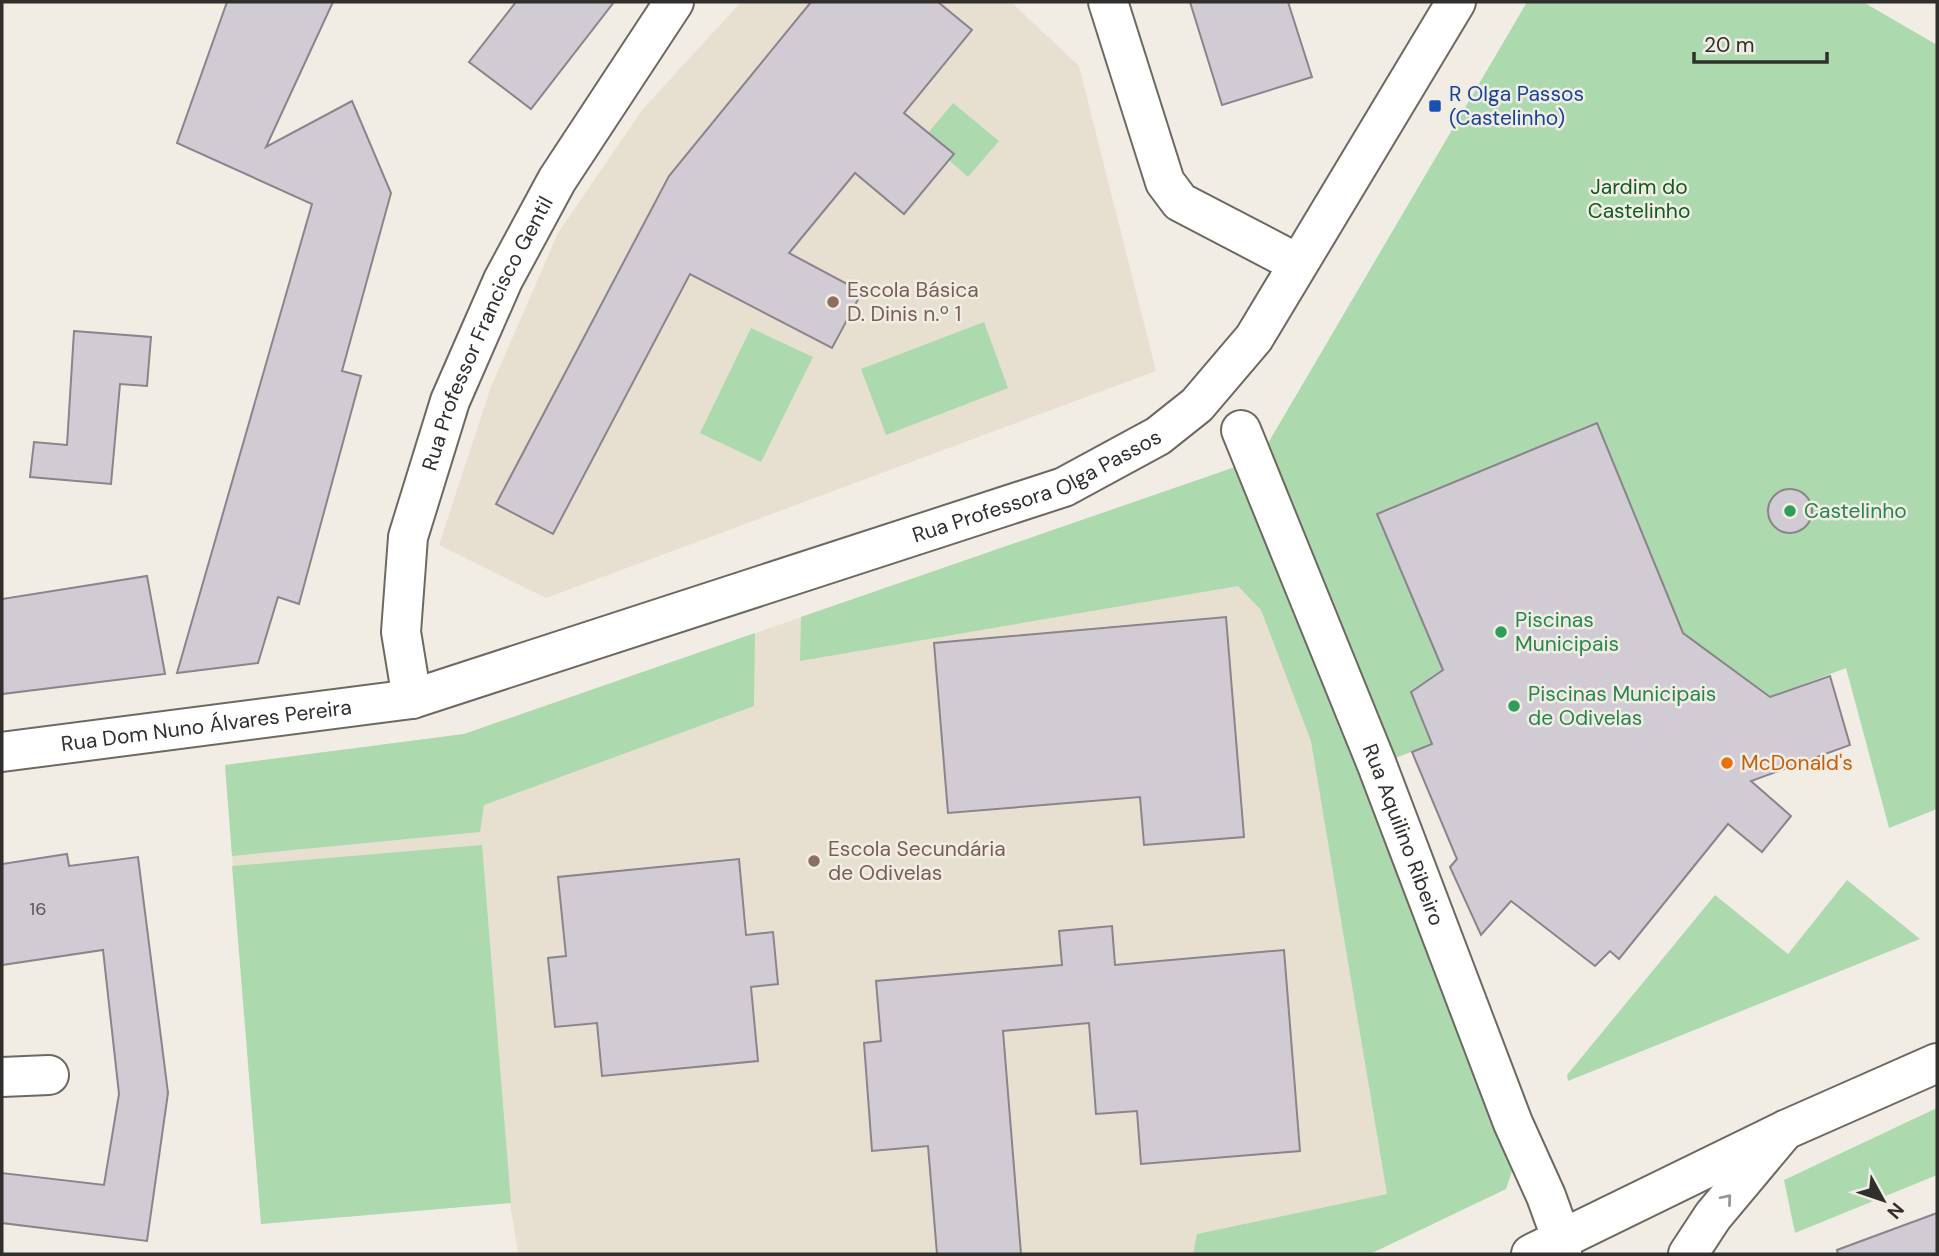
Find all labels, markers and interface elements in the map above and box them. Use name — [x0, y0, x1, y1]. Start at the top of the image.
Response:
scale bar — [1694, 21, 1827, 65]
text: 20 m — [1704, 31, 1755, 59]
place label: R Olga Passos (Castelinho) — [1449, 80, 1584, 132]
marker: R Olga Passos (Castelinho) — [1427, 98, 1443, 114]
park label: Jardim do Castelinho — [1588, 173, 1690, 225]
street label: Rua Professor Francisco Gentil — [415, 191, 560, 474]
place label: Escola Básica D. Dinis n.º 1 — [847, 276, 979, 328]
marker: Escola Básica D. Dinis n.º 1 — [825, 294, 841, 310]
street label: Rua Professora Olga Passos — [909, 423, 1166, 549]
place label: Castelinho — [1804, 497, 1907, 525]
marker: Castelinho — [1782, 503, 1798, 519]
place label: Piscinas Municipais — [1515, 606, 1619, 658]
marker: Piscinas Municipais — [1493, 624, 1509, 640]
place label: Piscinas Municipais de Odivelas — [1528, 680, 1716, 732]
street label: Rua Dom Nuno Álvares Pereira — [59, 693, 353, 758]
marker: Piscinas Municipais de Odivelas — [1506, 698, 1522, 714]
street label: Rua Aquilino Ribeiro — [1356, 740, 1451, 930]
place label: McDonald's — [1741, 749, 1853, 777]
marker: McDonald's — [1719, 755, 1735, 771]
place label: Escola Secundária de Odivelas — [828, 835, 1006, 887]
marker: Escola Secundária de Odivelas — [806, 853, 822, 869]
house number: 16 — [30, 897, 46, 921]
north arrow — [1848, 1165, 1918, 1235]
one-way arrow — [1719, 1194, 1732, 1207]
text: N — [1882, 1197, 1910, 1224]

